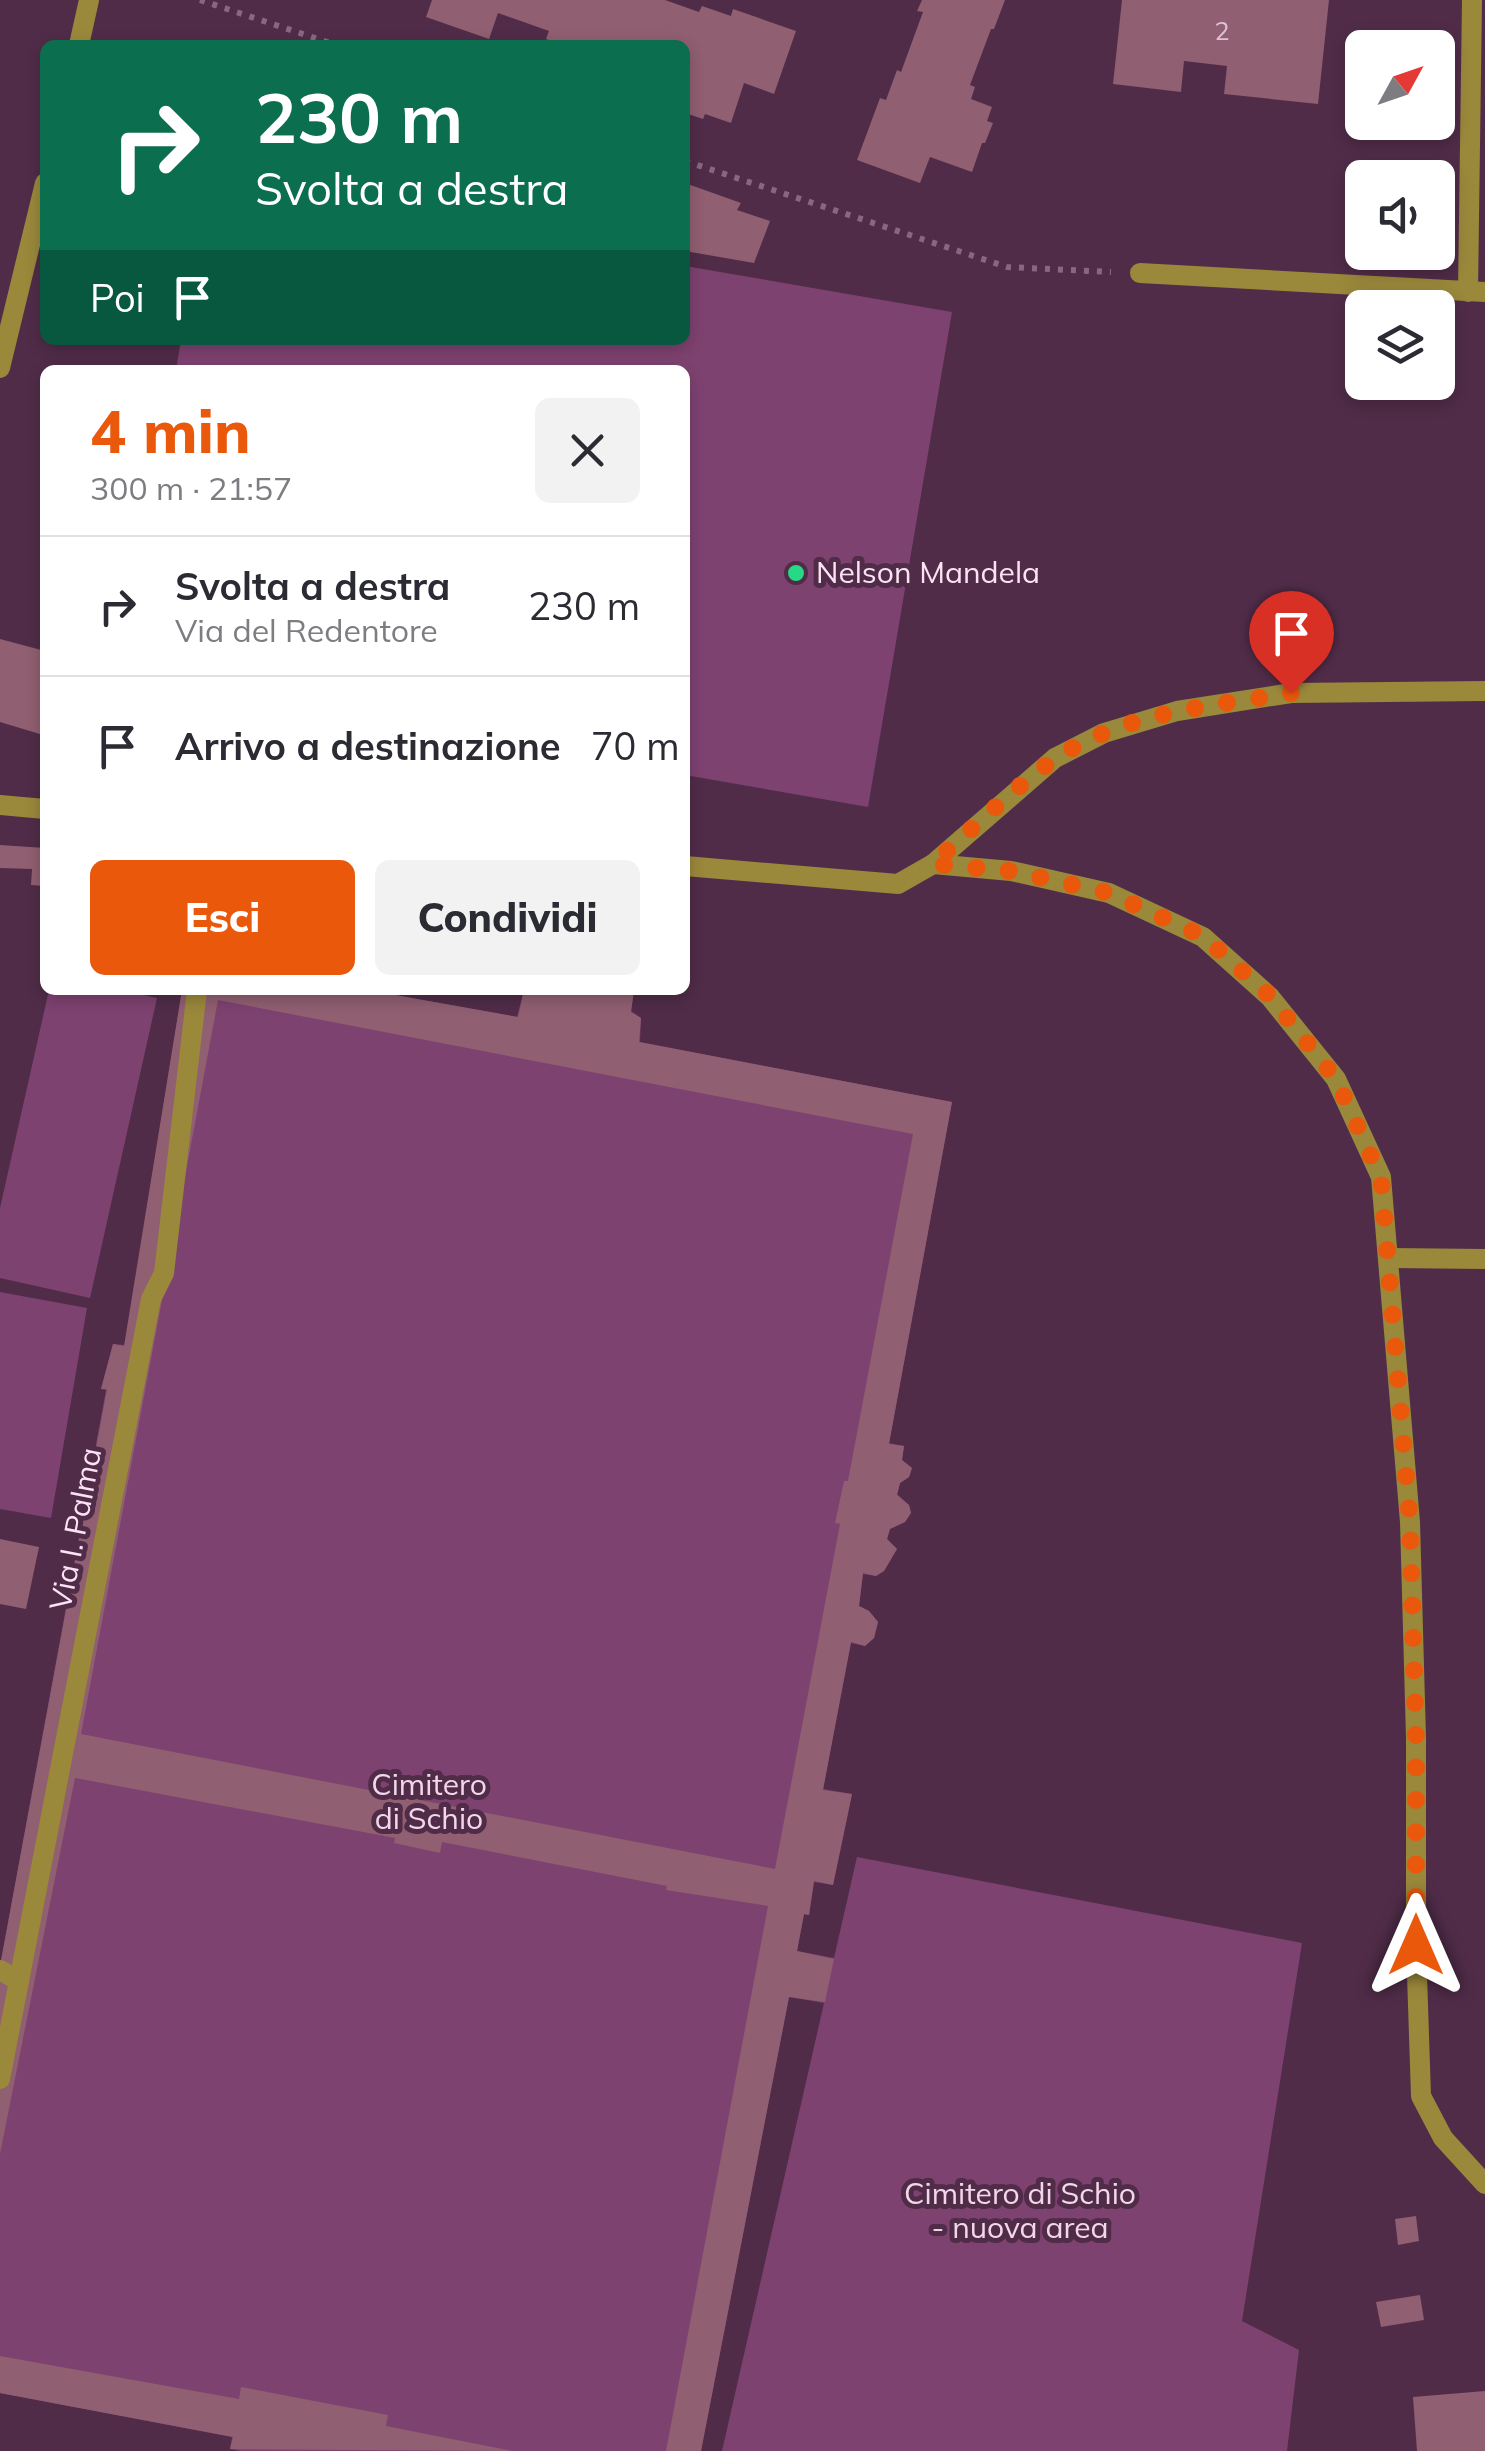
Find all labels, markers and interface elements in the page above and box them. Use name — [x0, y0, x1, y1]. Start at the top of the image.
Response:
house number: 2 — [1214, 15, 1230, 46]
north arrow — [1345, 30, 1455, 140]
map controls — [1345, 30, 1455, 400]
text: 230 m — [255, 73, 463, 161]
icon: right — [90, 80, 220, 210]
text: Svolta a destra — [255, 160, 568, 216]
button: sound — [1345, 160, 1455, 270]
icon: arrive — [165, 270, 220, 325]
text: Poi — [90, 274, 145, 322]
button: layers — [1345, 290, 1455, 400]
text: 4 min — [90, 393, 251, 468]
button: close — [535, 398, 640, 503]
text: 300 m · 21:57 — [90, 468, 292, 508]
place label: Nelson Mandela — [816, 553, 1040, 591]
text: Svolta a destra — [175, 562, 450, 610]
marker: Nelson Mandela — [785, 562, 807, 584]
icon: right — [90, 579, 145, 634]
text: 230 m — [528, 582, 640, 630]
pin — [1249, 591, 1334, 694]
icon: arrive — [1264, 606, 1319, 661]
text: Via del Redentore — [175, 610, 438, 650]
icon: arrive — [90, 719, 145, 774]
text: Arrivo a destinazione — [175, 722, 561, 770]
text: 70 m — [591, 722, 680, 770]
button: Esci — [90, 860, 355, 975]
button: Condividi — [375, 860, 640, 975]
street label: Via I. Palma — [41, 1444, 109, 1613]
park label: Cimitero di Schio — [371, 1765, 487, 1837]
position arrow — [1364, 1893, 1468, 1997]
park label: Cimitero di Schio - nuova area — [904, 2174, 1136, 2246]

